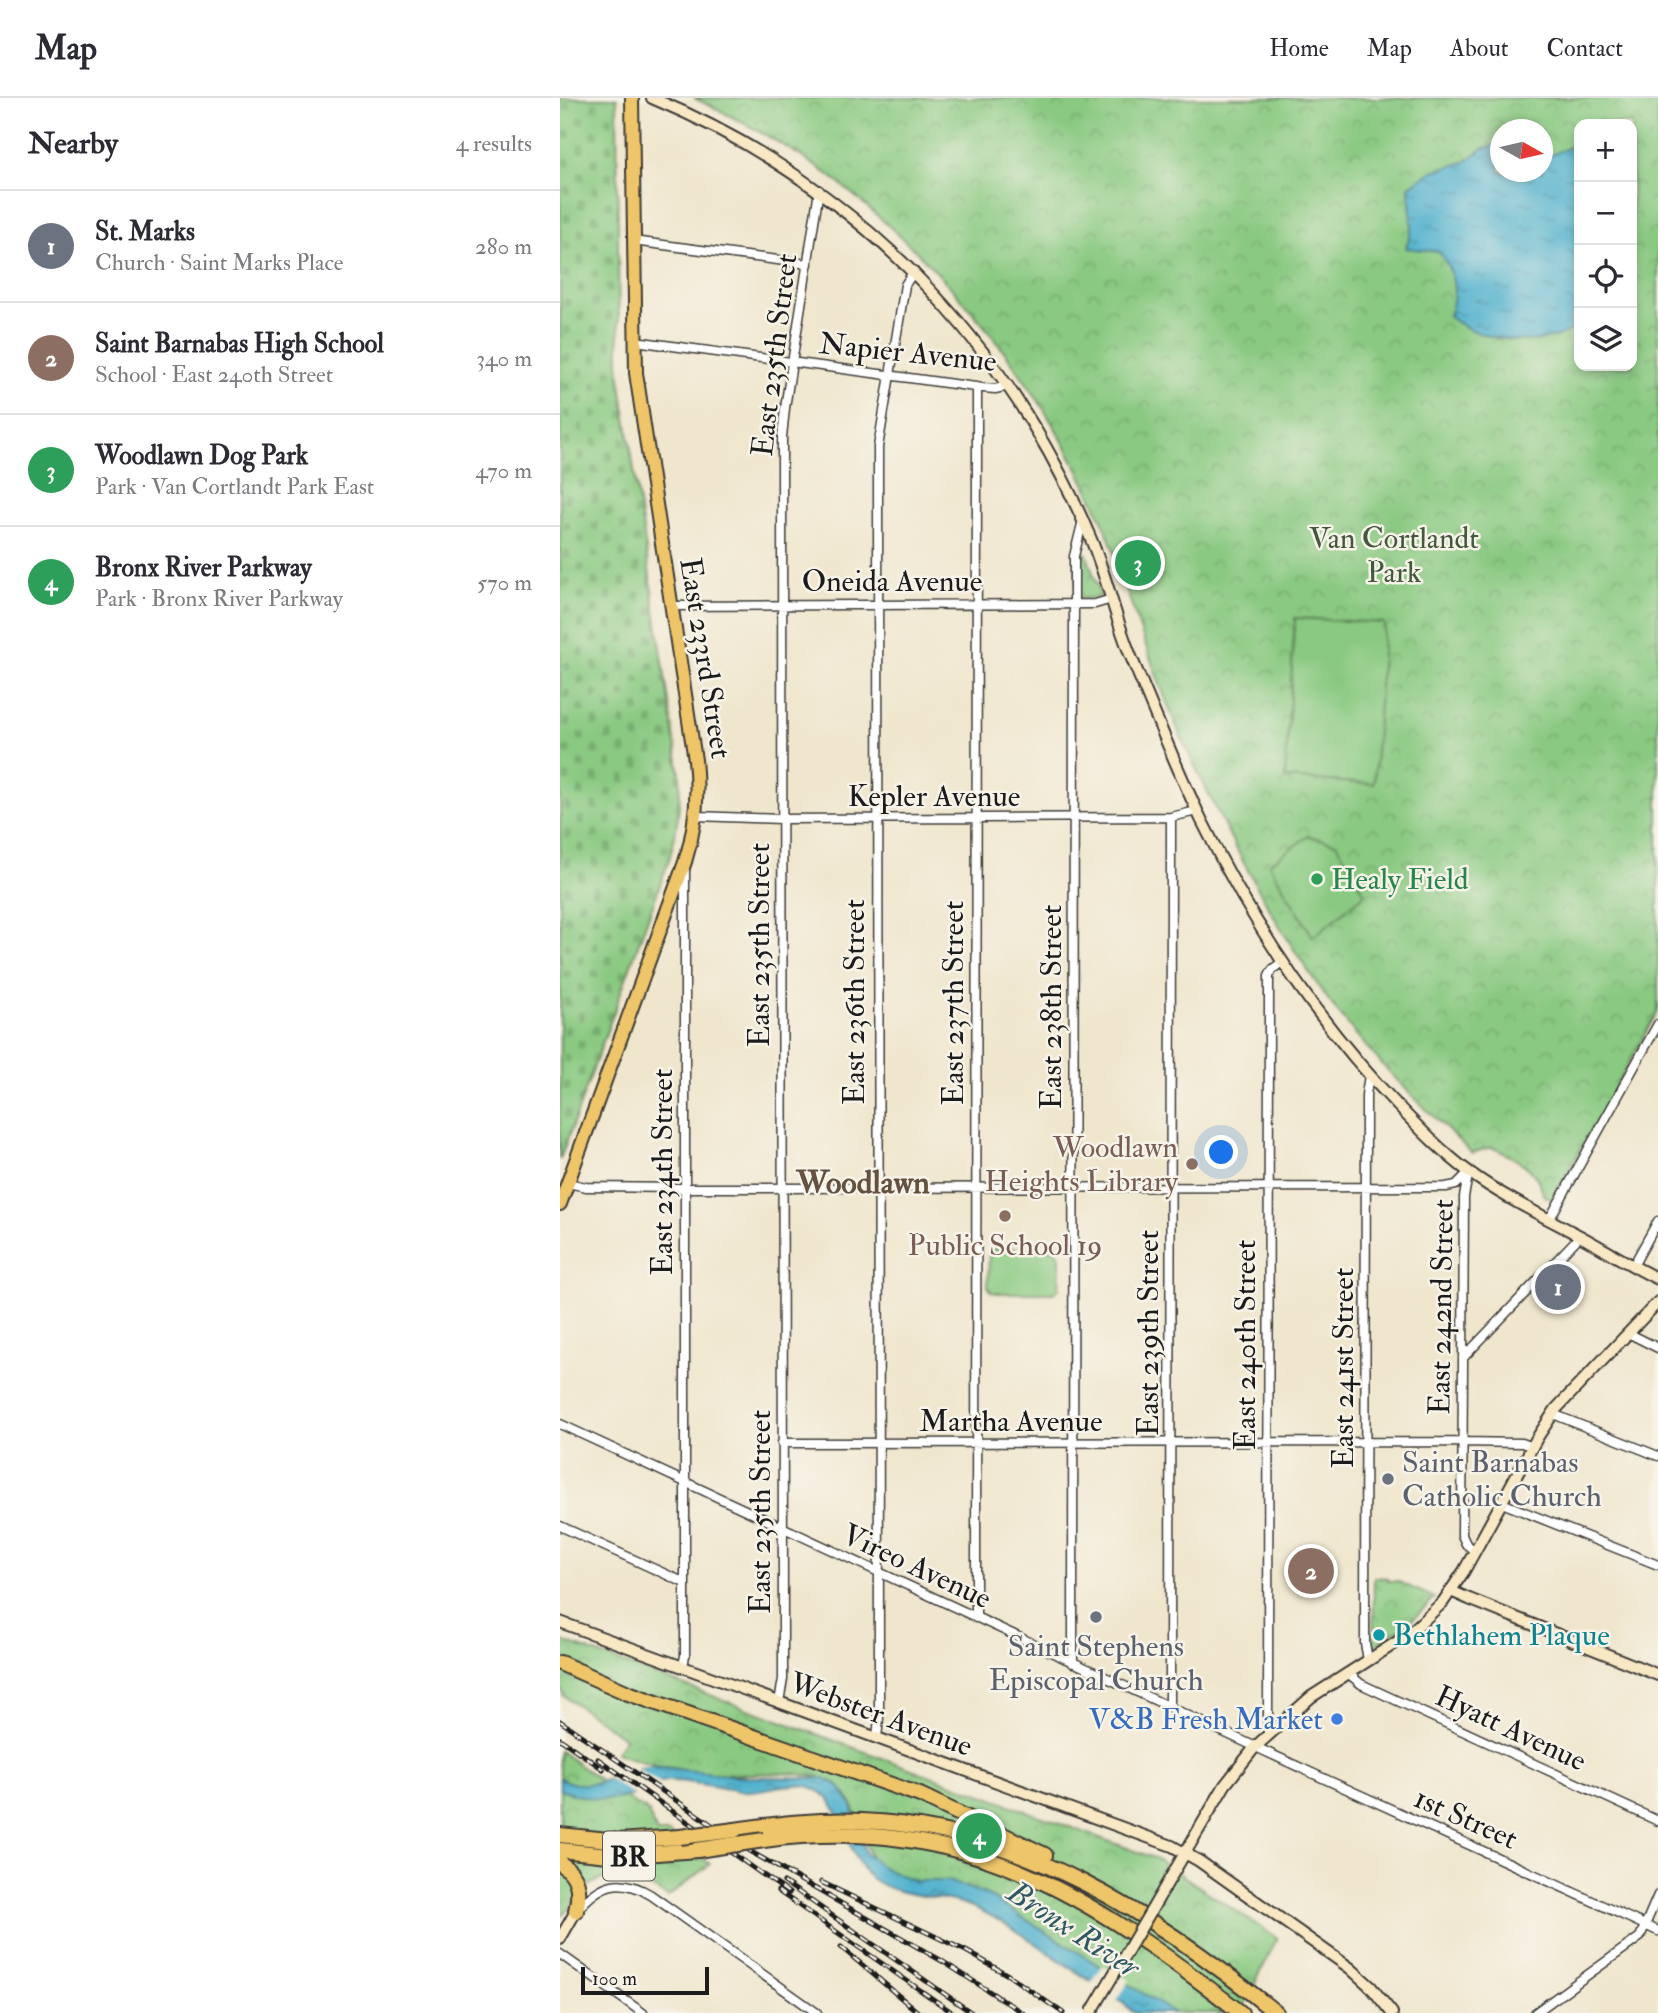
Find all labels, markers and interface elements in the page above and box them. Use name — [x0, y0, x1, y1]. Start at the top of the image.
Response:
text: Map — [35, 28, 97, 69]
text: Home — [1269, 33, 1329, 64]
text: Map — [1367, 33, 1412, 64]
text: About — [1450, 33, 1509, 64]
text: Contact — [1547, 33, 1623, 64]
north arrow — [1490, 119, 1553, 182]
map controls — [1574, 119, 1637, 371]
button: + — [1574, 119, 1637, 182]
text: Nearby — [28, 125, 118, 162]
text: 4 results — [456, 129, 532, 158]
button: − — [1574, 182, 1637, 245]
text: St. Marks — [95, 216, 195, 248]
text: 1 — [47, 232, 55, 261]
text: 280 m — [475, 232, 532, 261]
button: locate — [1574, 245, 1637, 308]
text: Church · Saint Marks Place — [95, 248, 343, 277]
street label: East 235th Street — [744, 251, 805, 459]
button: layers — [1574, 308, 1637, 371]
street label: Napier Avenue — [817, 325, 999, 380]
text: Saint Barnabas High School — [95, 328, 384, 360]
text: 2 — [45, 344, 57, 373]
text: 340 m — [476, 344, 532, 373]
text: School · East 240th Street — [95, 360, 333, 389]
text: Woodlawn Dog Park — [95, 440, 308, 472]
text: 3 — [47, 456, 55, 485]
text: 470 m — [475, 456, 532, 485]
text: Park · Van Cortlandt Park East — [95, 472, 374, 501]
park label: Van Cortlandt Park — [1309, 520, 1479, 591]
pin: 3 — [1115, 537, 1161, 589]
text: Bronx River Parkway — [95, 552, 312, 584]
street label: East 233rd Street — [671, 555, 740, 761]
street label: Oneida Avenue — [802, 563, 982, 600]
text: 4 — [45, 568, 57, 597]
text: 570 m — [477, 568, 532, 597]
text: Park · Bronx River Parkway — [95, 584, 343, 613]
street label: Kepler Avenue — [848, 778, 1020, 815]
street label: East 235th Street — [741, 843, 778, 1047]
place label: Healy Field — [1331, 861, 1469, 898]
marker: Healy Field — [1309, 871, 1325, 887]
street label: East 236th Street — [836, 899, 873, 1105]
street label: East 237th Street — [935, 900, 972, 1105]
street label: East 238th Street — [1033, 904, 1070, 1110]
street label: East 234th Street — [644, 1068, 681, 1276]
place label: Woodlawn Heights Library — [984, 1129, 1179, 1200]
your location — [1204, 1135, 1238, 1169]
marker: Woodlawn Heights Library — [1184, 1156, 1200, 1172]
district label: Woodlawn — [795, 1163, 930, 1203]
street label: East 242nd Street — [1421, 1199, 1462, 1415]
marker: Public School 19 — [997, 1208, 1013, 1224]
place label: Public School 19 — [908, 1227, 1102, 1264]
street label: East 239th Street — [1130, 1230, 1167, 1436]
street label: East 240th Street — [1227, 1239, 1264, 1451]
pin: 1 — [1535, 1261, 1581, 1313]
street label: East 241st Street — [1325, 1267, 1362, 1468]
street label: Martha Avenue — [919, 1403, 1103, 1440]
street label: East 235th Street — [742, 1410, 779, 1614]
place label: Saint Barnabas Catholic Church — [1402, 1444, 1602, 1515]
marker: Saint Barnabas Catholic Church — [1380, 1471, 1396, 1487]
street label: Vireo Avenue — [836, 1516, 997, 1617]
pin: 2 — [1288, 1545, 1334, 1597]
marker: Saint Stephens Episcopal Church — [1088, 1609, 1104, 1625]
place label: Bethlahem Plaque — [1393, 1617, 1610, 1654]
marker: Bethlahem Plaque — [1371, 1627, 1387, 1643]
place label: Saint Stephens Episcopal Church — [989, 1628, 1204, 1699]
street label: Webster Avenue — [783, 1664, 977, 1765]
street label: Hyatt Avenue — [1429, 1677, 1592, 1780]
place label: V&B Fresh Market — [1088, 1701, 1323, 1738]
marker: V&B Fresh Market — [1329, 1711, 1345, 1727]
street label: 1st Street — [1408, 1779, 1524, 1858]
pin: 4 — [956, 1810, 1002, 1862]
road number: BR — [603, 1832, 655, 1880]
water label: Bronx River — [998, 1871, 1149, 1989]
scale bar — [581, 1964, 709, 1996]
text: 100 m — [592, 1967, 637, 1991]

